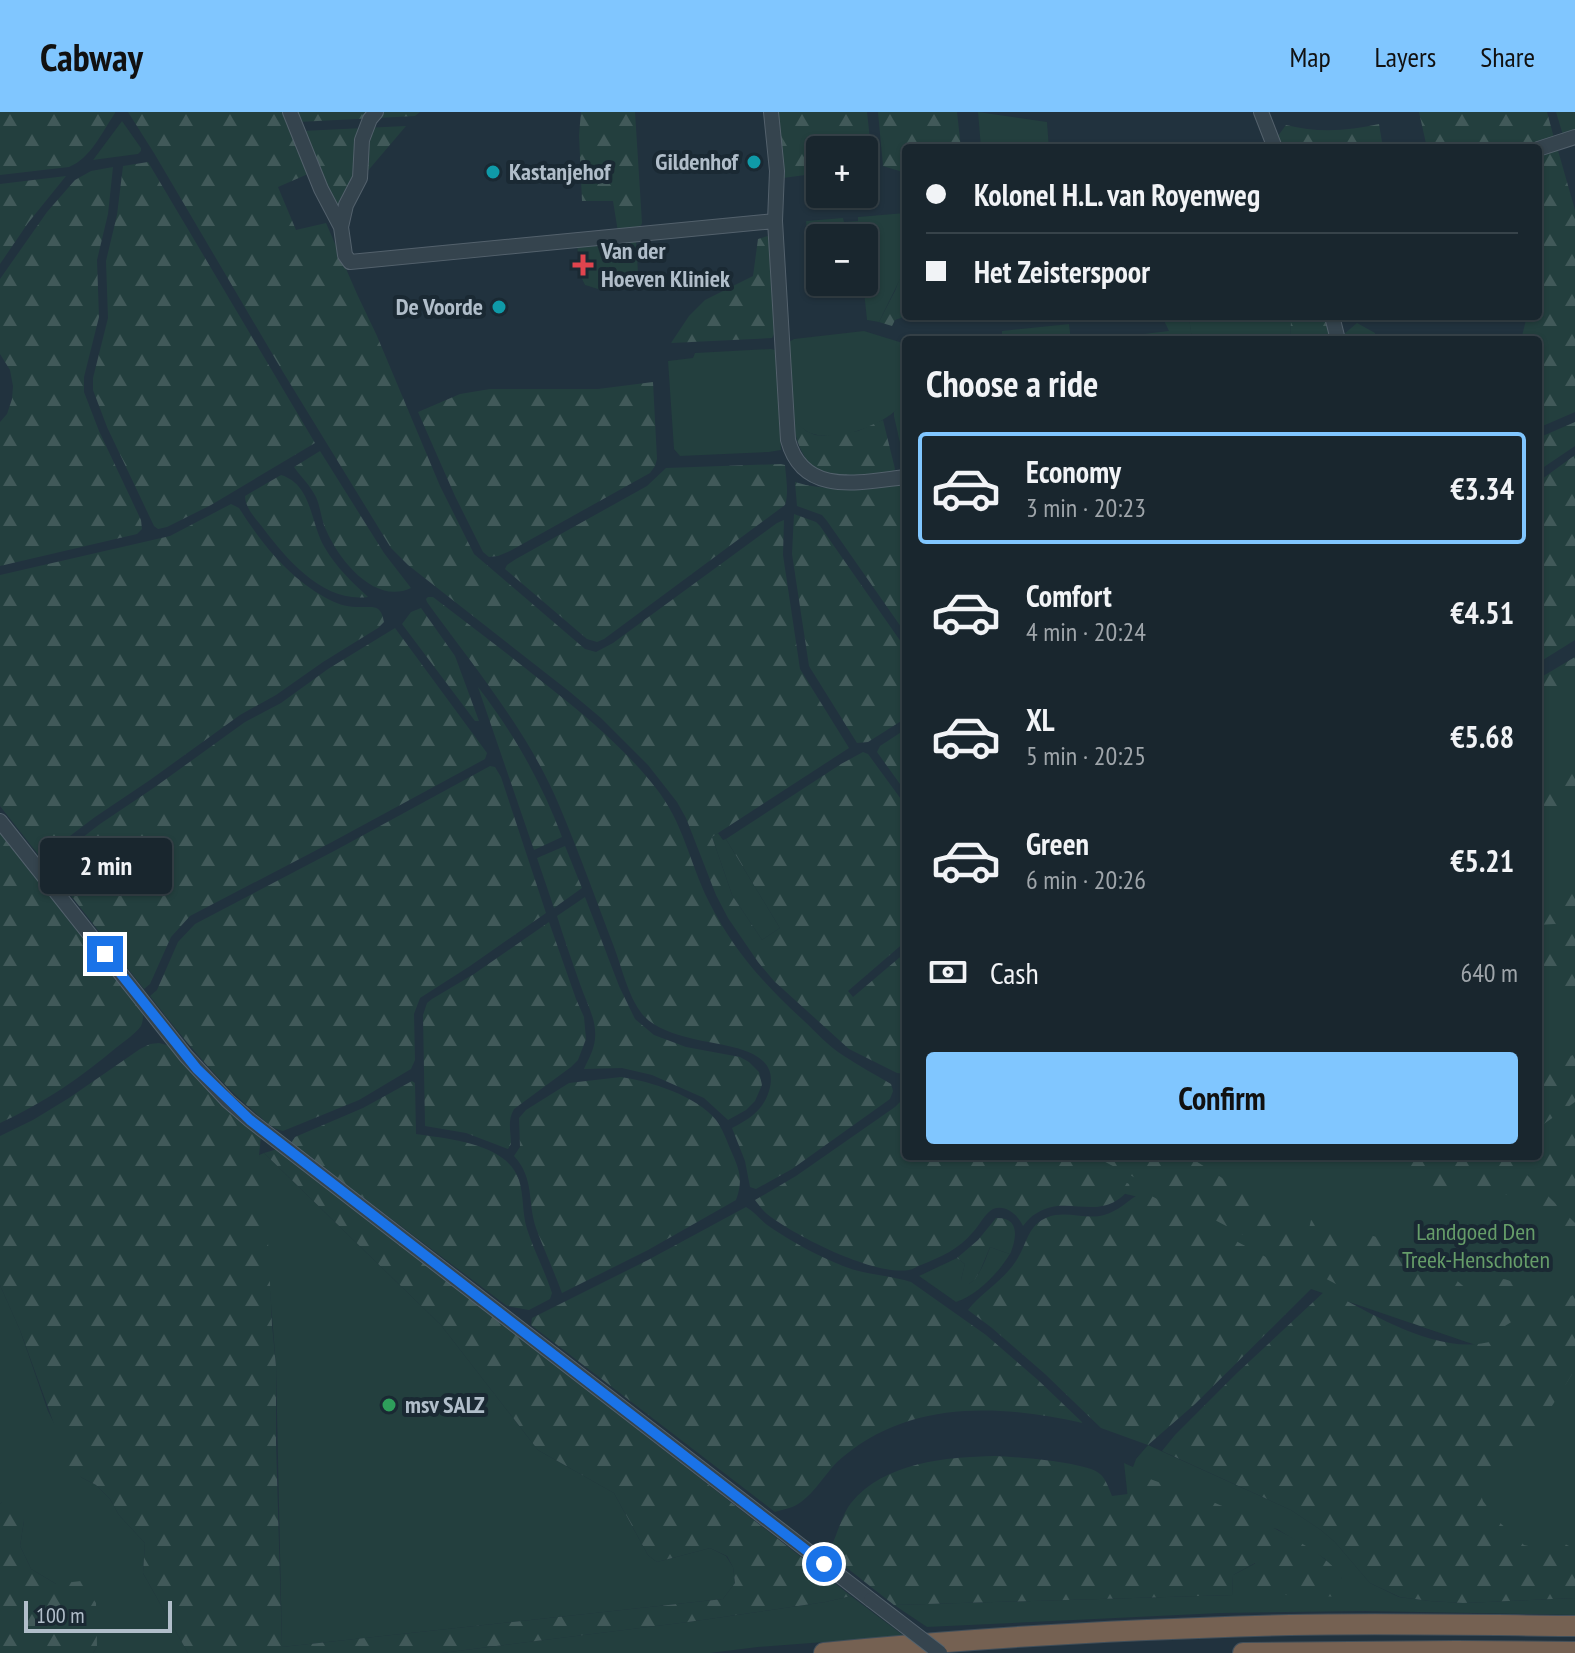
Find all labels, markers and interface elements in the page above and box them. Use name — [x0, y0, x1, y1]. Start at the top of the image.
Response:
text: Cabway — [40, 32, 143, 81]
text: Map — [1289, 38, 1331, 75]
text: Layers — [1375, 38, 1436, 75]
text: Share — [1480, 38, 1535, 75]
map controls — [806, 136, 878, 296]
button: + — [806, 136, 878, 208]
place label: Gildenhof — [655, 146, 740, 177]
marker: Gildenhof — [745, 153, 763, 171]
place label: Kastanjehof — [509, 156, 612, 187]
marker: Kastanjehof — [484, 163, 502, 181]
text: Kolonel H.L. van Royenweg — [974, 175, 1260, 214]
button: − — [806, 224, 878, 296]
place label: Van der Hoeven Kliniek — [600, 235, 730, 294]
text: Het Zeisterspoor — [974, 252, 1150, 291]
marker: Van der Hoeven Kliniek — [572, 254, 594, 276]
place label: De Voorde — [396, 291, 483, 322]
marker: De Voorde — [490, 298, 508, 316]
text: Choose a ride — [926, 360, 1098, 407]
icon: car — [930, 452, 1002, 524]
text: Economy — [1026, 452, 1121, 491]
text: €3.34 — [1450, 469, 1514, 508]
text: 3 min · 20:23 — [1026, 491, 1146, 524]
icon: car — [930, 576, 1002, 648]
text: Comfort — [1026, 576, 1112, 615]
text: €4.51 — [1450, 593, 1514, 632]
text: 4 min · 20:24 — [1026, 615, 1146, 648]
icon: car — [930, 700, 1002, 772]
text: XL — [1026, 700, 1055, 739]
text: €5.68 — [1450, 717, 1514, 756]
text: 5 min · 20:25 — [1026, 739, 1146, 772]
icon: car — [930, 824, 1002, 896]
text: Green — [1026, 824, 1089, 863]
callout: 2 min — [39, 838, 171, 894]
text: €5.21 — [1450, 841, 1514, 880]
text: 2 min — [80, 849, 132, 882]
text: 6 min · 20:26 — [1026, 863, 1146, 896]
route end — [87, 936, 123, 972]
icon: cash — [926, 950, 970, 994]
text: Cash — [990, 953, 1039, 992]
text: 640 m — [1460, 956, 1518, 989]
button: Confirm — [926, 1052, 1518, 1144]
park label: Landgoed Den Treek-Henschoten — [1402, 1216, 1550, 1275]
place label: msv SALZ — [405, 1389, 485, 1420]
marker: msv SALZ — [380, 1396, 398, 1414]
route start — [806, 1546, 842, 1582]
scale bar — [24, 1597, 172, 1633]
text: 100 m — [36, 1601, 85, 1629]

